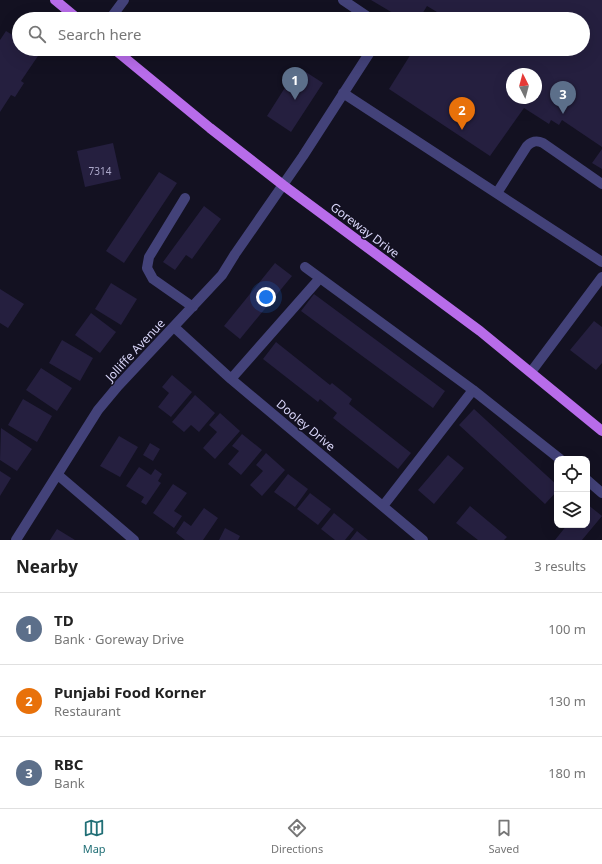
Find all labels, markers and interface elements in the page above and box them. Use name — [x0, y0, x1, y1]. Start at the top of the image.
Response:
search box — [12, 12, 590, 56]
icon: search — [26, 23, 48, 45]
text: Search here — [58, 24, 141, 44]
pin: 1 — [282, 67, 308, 100]
north arrow — [506, 68, 542, 104]
pin: 3 — [550, 81, 576, 114]
pin: 2 — [449, 97, 475, 130]
house number: 7314 — [89, 164, 112, 178]
street label: Goreway Drive — [327, 198, 403, 262]
your location — [256, 287, 276, 307]
street label: Jolliffe Avenue — [101, 315, 169, 386]
street label: Dooley Drive — [273, 395, 339, 455]
map controls — [554, 456, 590, 528]
button: locate — [554, 456, 590, 492]
button: layers — [554, 492, 590, 528]
text: Nearby — [16, 555, 78, 578]
text: 3 results — [534, 557, 586, 575]
text: TD — [54, 610, 74, 630]
text: 1 — [25, 620, 33, 638]
text: 100 m — [548, 620, 586, 638]
text: Bank · Goreway Drive — [54, 630, 184, 648]
text: Punjabi Food Korner — [54, 682, 206, 702]
text: 2 — [25, 692, 33, 710]
text: 130 m — [548, 692, 586, 710]
text: Restaurant — [54, 702, 121, 720]
text: RBC — [54, 754, 83, 774]
text: 3 — [25, 764, 33, 782]
text: 180 m — [548, 764, 586, 782]
text: Bank — [54, 774, 85, 792]
tab: Map — [83, 817, 106, 856]
tab: Directions — [271, 817, 323, 856]
tab: Saved — [489, 817, 519, 856]

